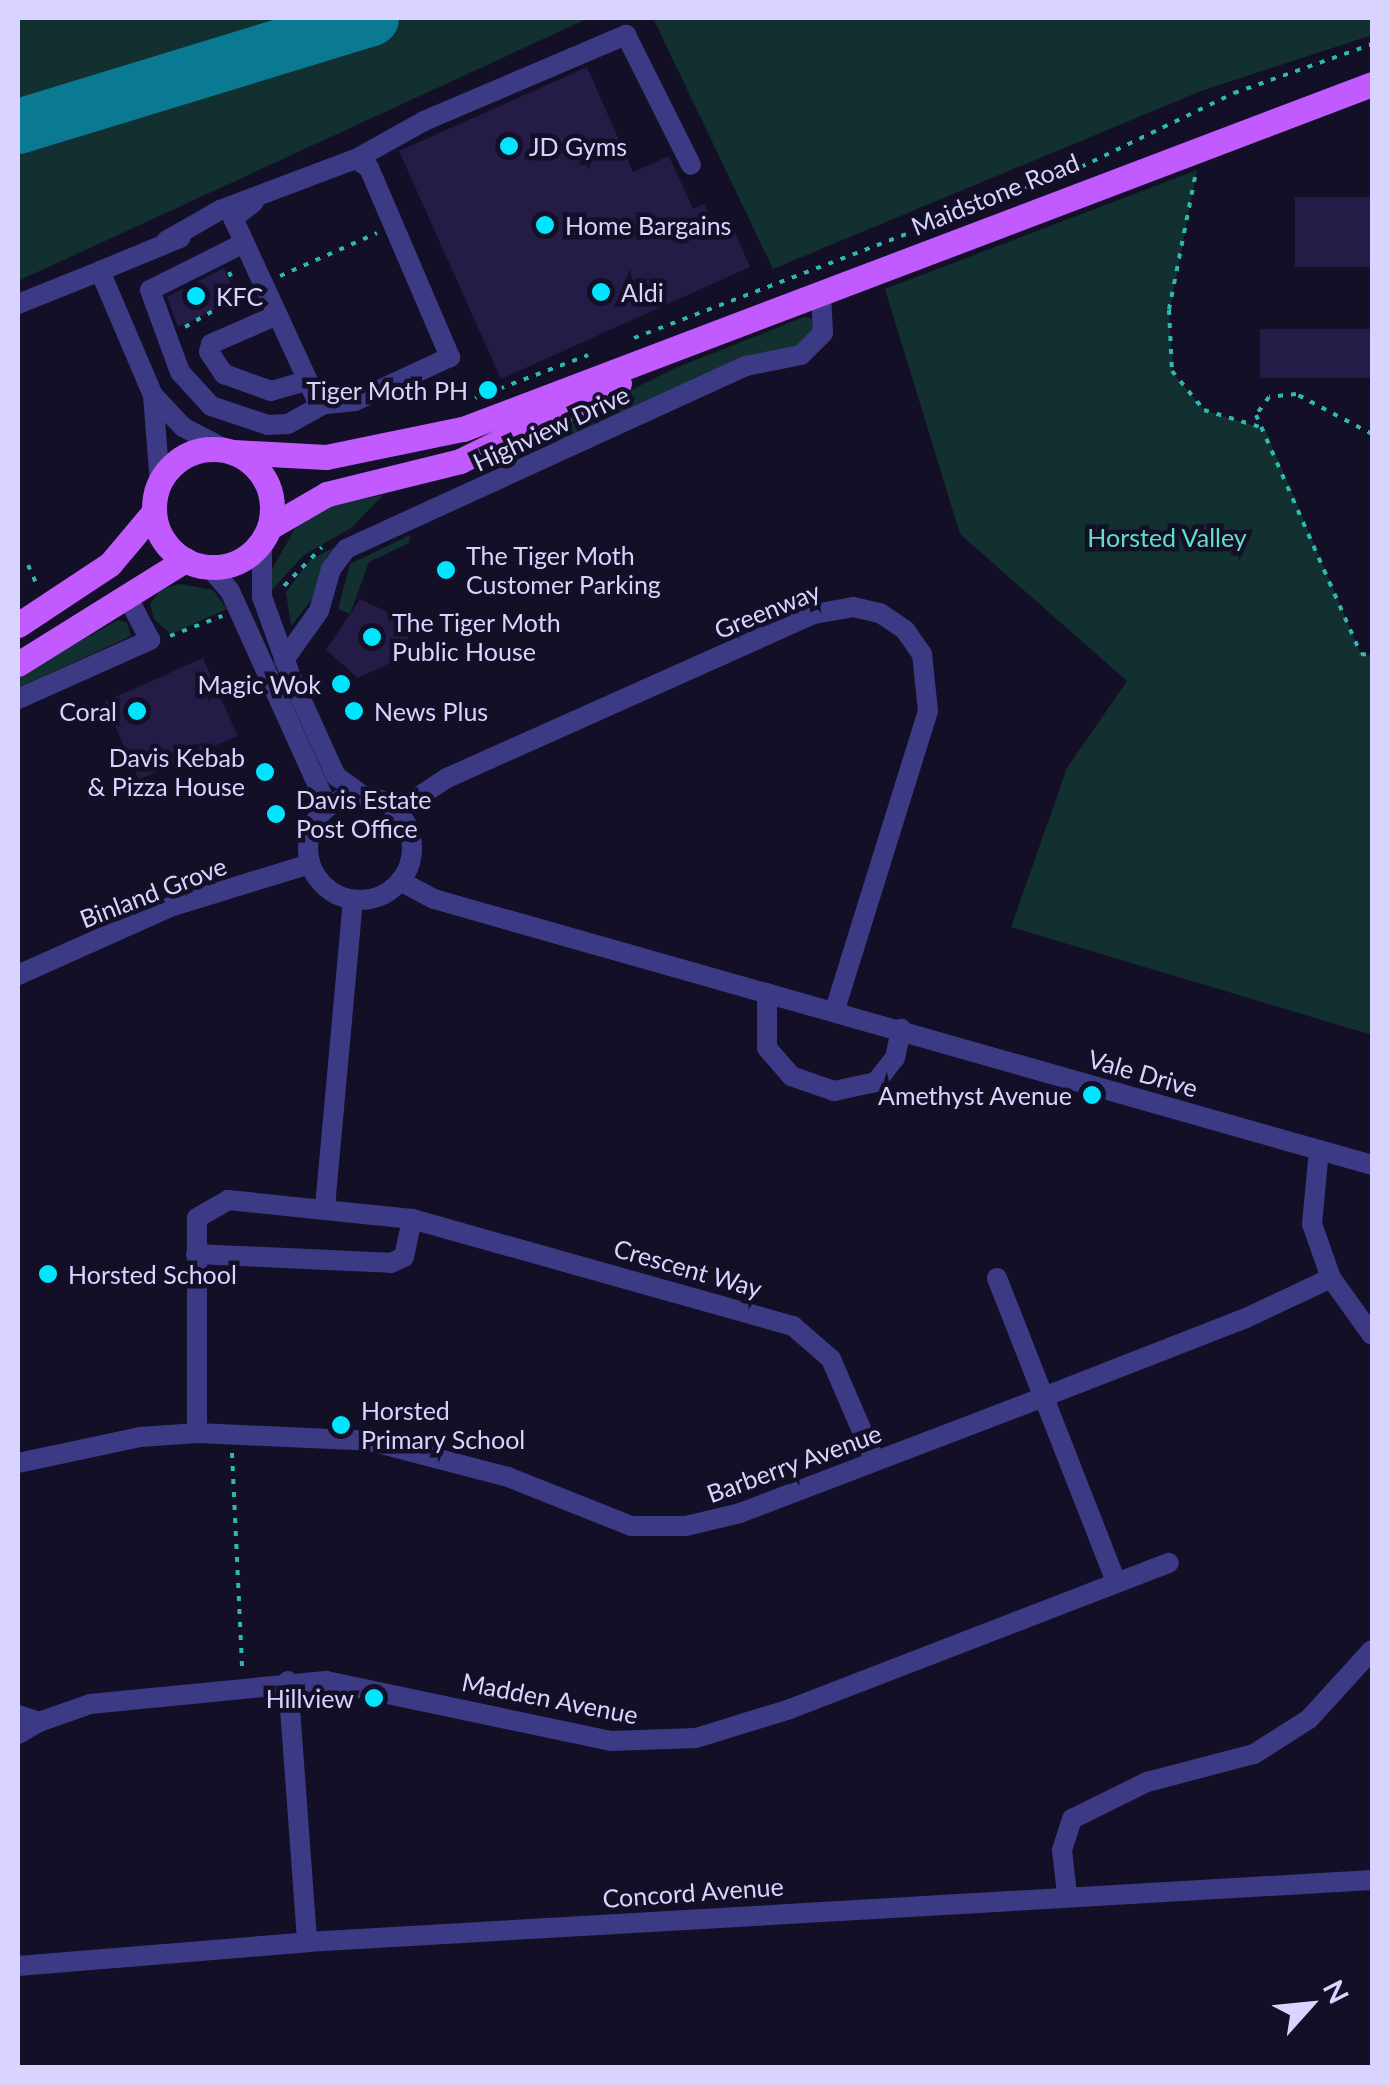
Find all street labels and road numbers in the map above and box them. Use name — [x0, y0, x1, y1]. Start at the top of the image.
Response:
street label: Maidstone Road — [907, 147, 1083, 241]
street label: Highview Drive — [468, 379, 634, 477]
street label: Greenway — [710, 575, 824, 645]
street label: Binland Grove — [75, 850, 231, 934]
street label: Vale Drive — [1085, 1043, 1201, 1103]
street label: Crescent Way — [610, 1233, 766, 1303]
street label: Barberry Avenue — [702, 1417, 886, 1509]
street label: Madden Avenue — [459, 1666, 641, 1730]
street label: Concord Avenue — [601, 1871, 785, 1913]

